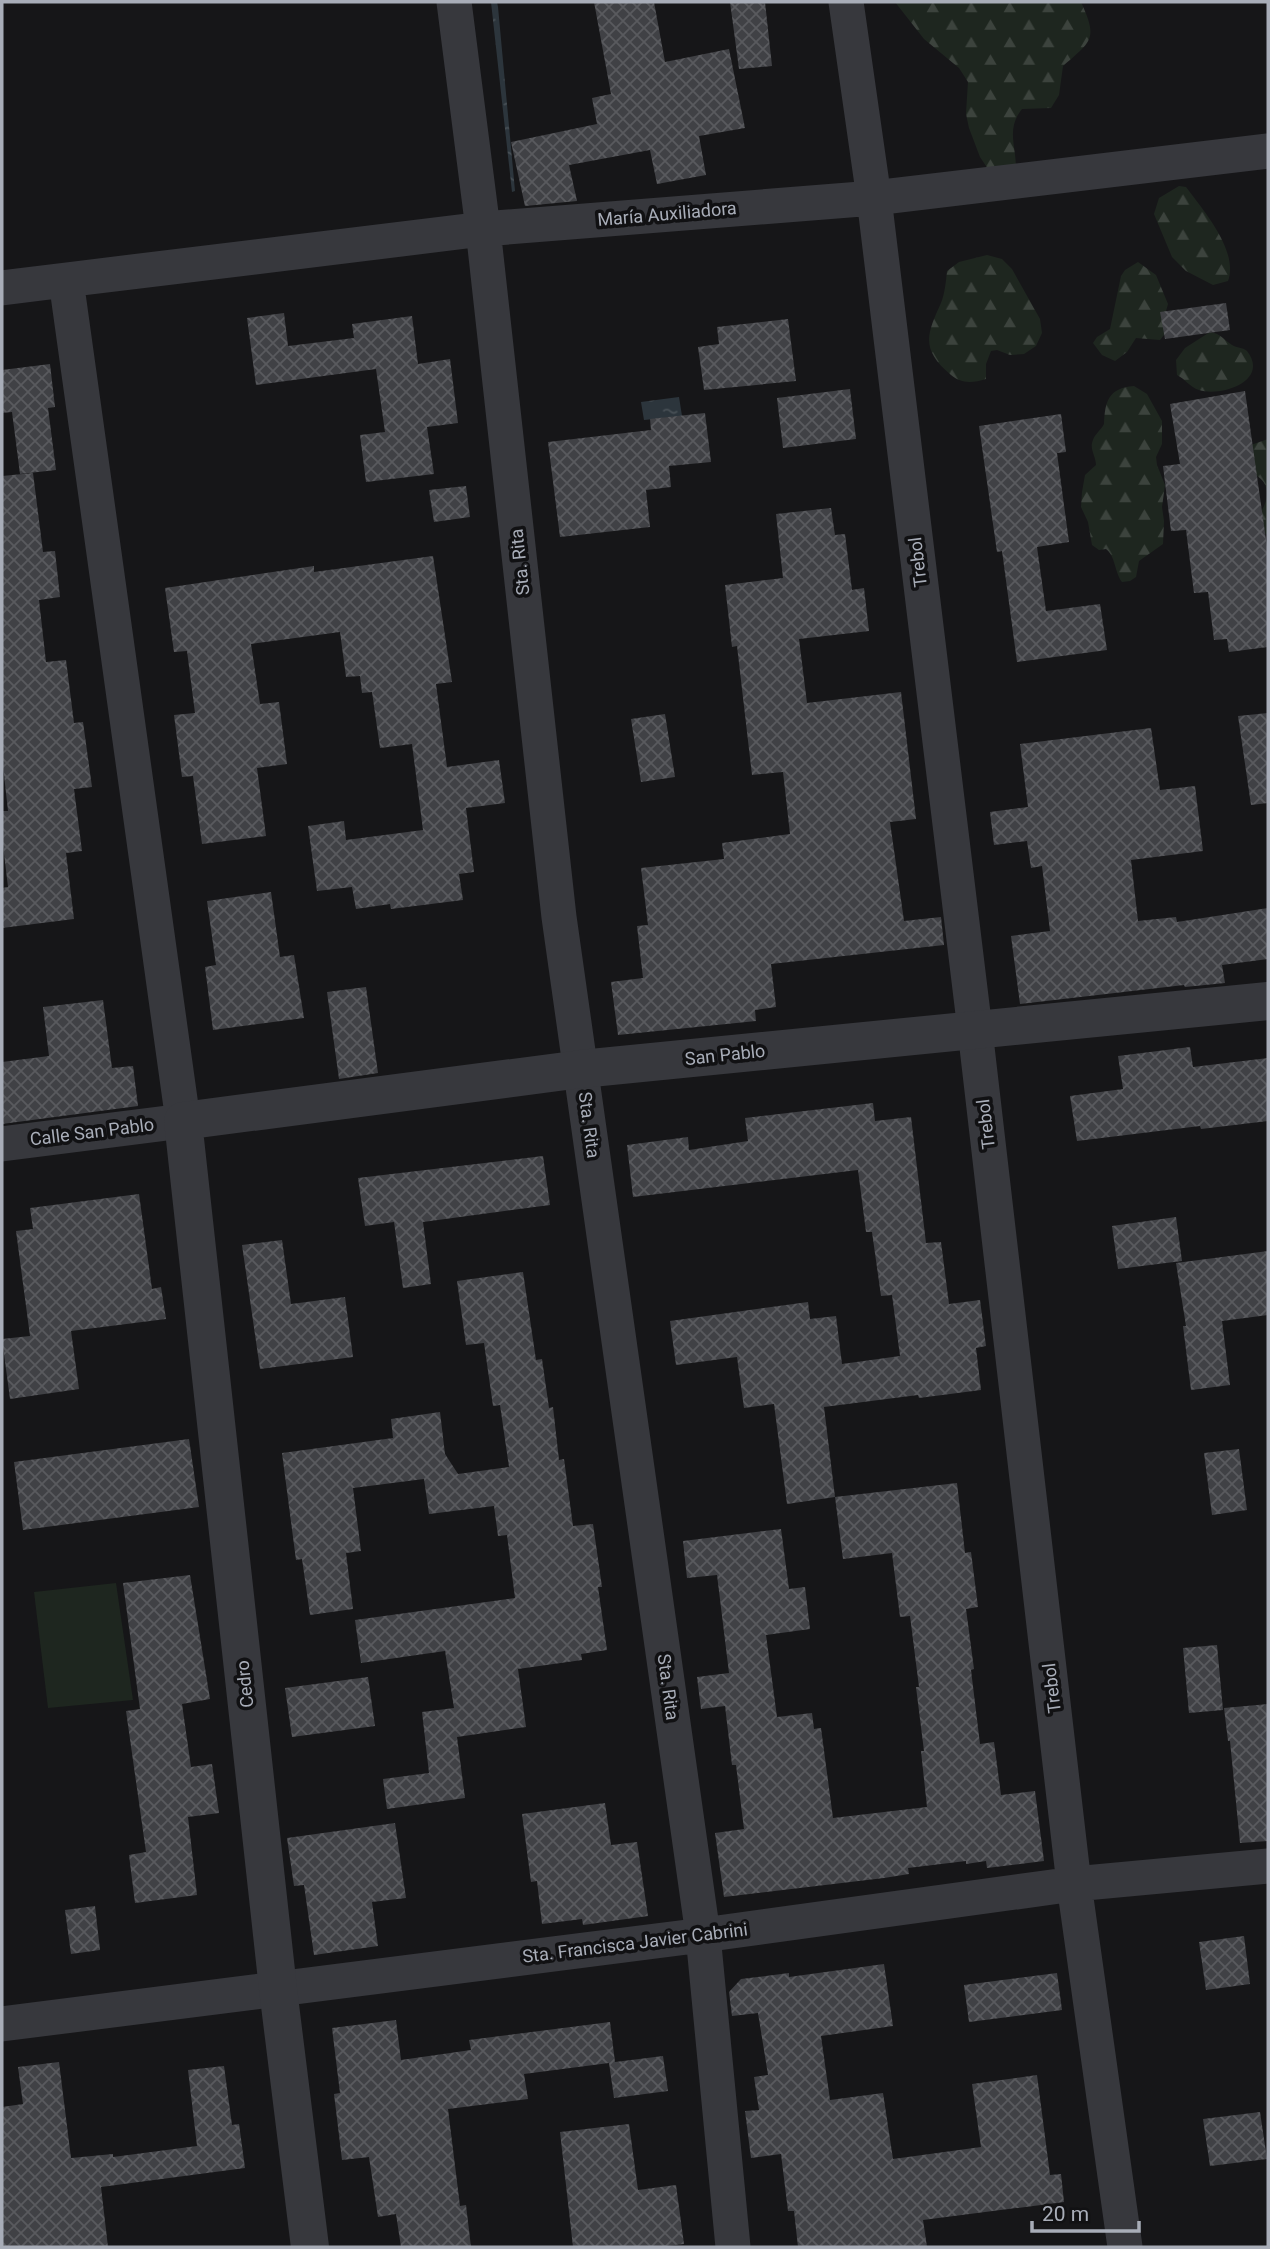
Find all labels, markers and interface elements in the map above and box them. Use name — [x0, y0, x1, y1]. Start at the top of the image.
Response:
street label: María Auxiliadora — [596, 197, 737, 230]
street label: Sta. Rita — [506, 528, 533, 596]
street label: Trebol — [904, 536, 931, 588]
street label: San Pablo — [684, 1040, 766, 1069]
street label: Sta. Rita — [574, 1090, 605, 1159]
street label: Trebol — [972, 1098, 999, 1150]
street label: Calle San Pablo — [29, 1113, 155, 1150]
street label: Sta. Rita — [653, 1652, 684, 1721]
street label: Cedro — [232, 1659, 257, 1709]
street label: Trebol — [1038, 1662, 1065, 1714]
street label: Sta. Francisca Javier Cabrini — [521, 1918, 749, 1967]
scale bar — [1032, 2190, 1139, 2234]
text: 20 m — [1042, 2202, 1089, 2226]

